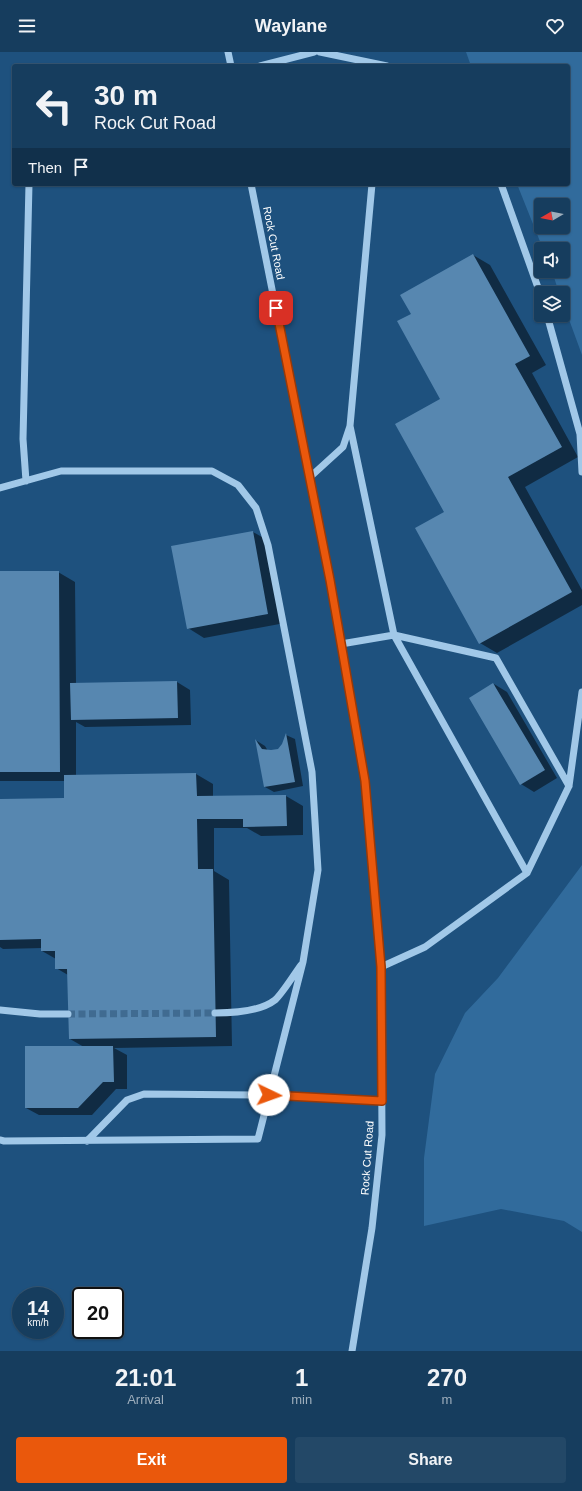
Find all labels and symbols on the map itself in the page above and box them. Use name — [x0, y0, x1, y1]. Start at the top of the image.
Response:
north arrow — [534, 198, 570, 234]
street label: Rock Cut Road — [261, 205, 287, 281]
pin — [259, 291, 293, 325]
position arrow — [248, 1074, 290, 1116]
street label: Rock Cut Road — [358, 1120, 376, 1196]
speed limit sign: 20 — [72, 1287, 124, 1339]

